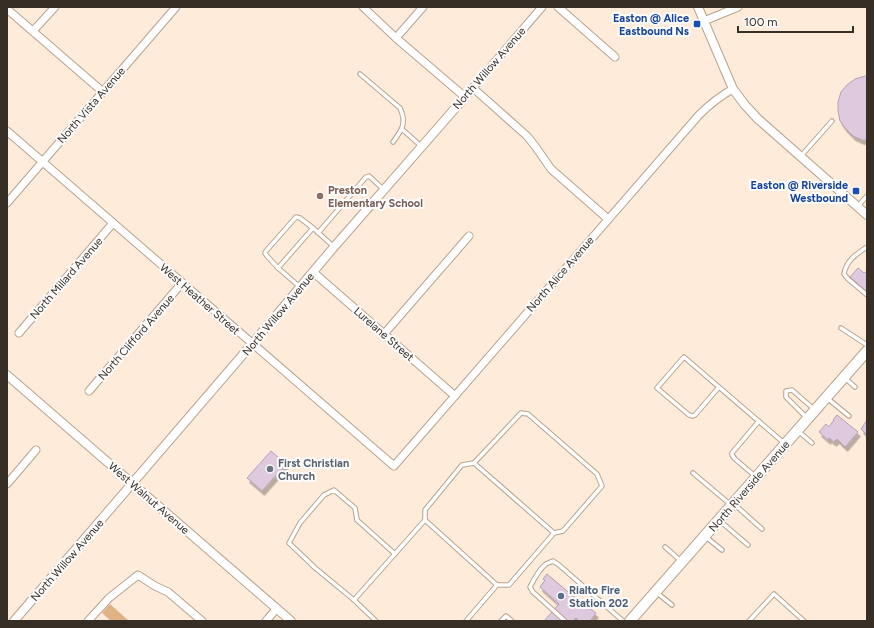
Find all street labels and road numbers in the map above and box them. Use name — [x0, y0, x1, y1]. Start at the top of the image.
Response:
street label: North Willow Avenue — [450, 25, 529, 112]
street label: North Vista Avenue — [55, 65, 128, 146]
street label: North Alice Avenue — [524, 234, 597, 315]
street label: North Millard Avenue — [27, 235, 105, 322]
street label: West Heather Street — [157, 261, 242, 338]
street label: North Willow Avenue — [240, 270, 317, 358]
street label: North Clifford Avenue — [96, 292, 177, 383]
street label: Lurelane Street — [351, 305, 416, 364]
street label: North Riverside Avenue — [706, 438, 792, 535]
street label: West Walnut Avenue — [106, 460, 192, 537]
street label: North Willow Avenue — [28, 517, 107, 604]

